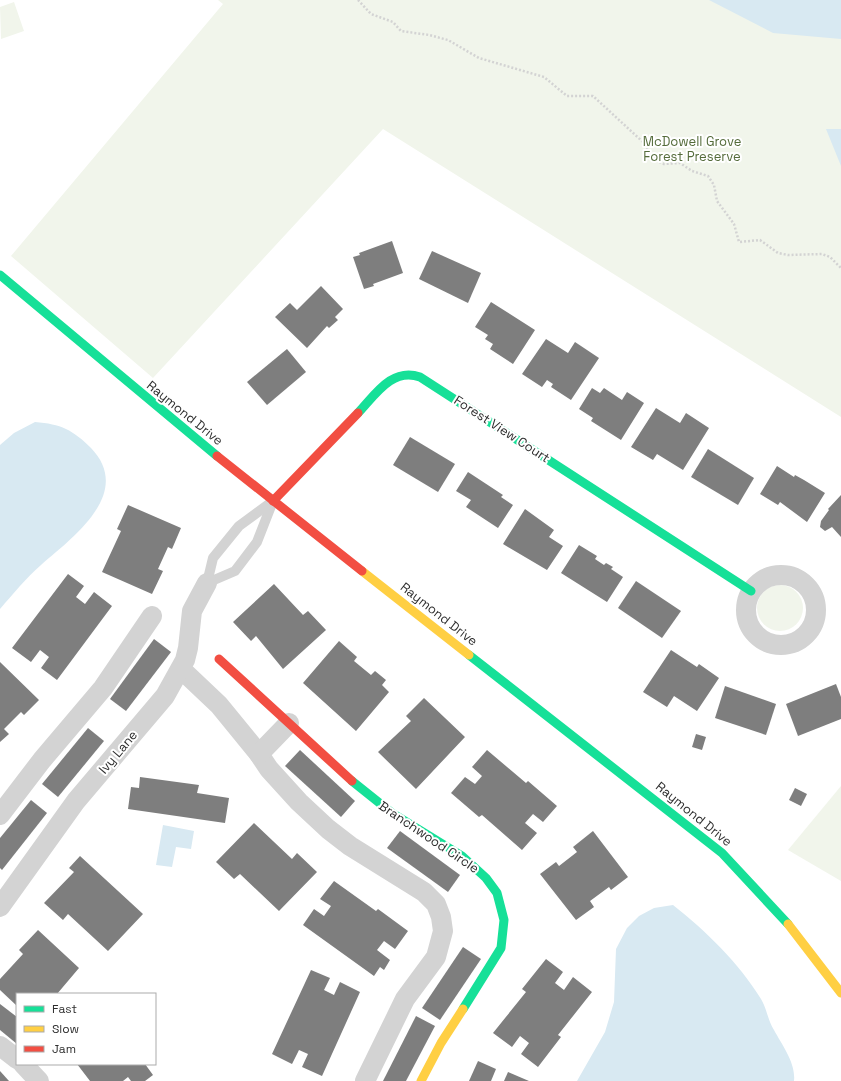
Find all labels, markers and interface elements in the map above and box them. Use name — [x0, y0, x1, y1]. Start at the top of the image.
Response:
park label: McDowell Grove Forest Preserve — [643, 133, 741, 165]
street label: Raymond Drive — [143, 377, 227, 449]
street label: Forest View Court — [451, 392, 553, 466]
street label: Raymond Drive — [397, 579, 481, 649]
street label: Ivy Lane — [95, 727, 141, 777]
street label: Raymond Drive — [652, 778, 736, 850]
street label: Branchwood Circle — [376, 797, 482, 877]
legend — [16, 993, 156, 1065]
text: Fast — [52, 1001, 77, 1017]
text: Slow — [52, 1021, 79, 1037]
text: Jam — [52, 1041, 76, 1057]

